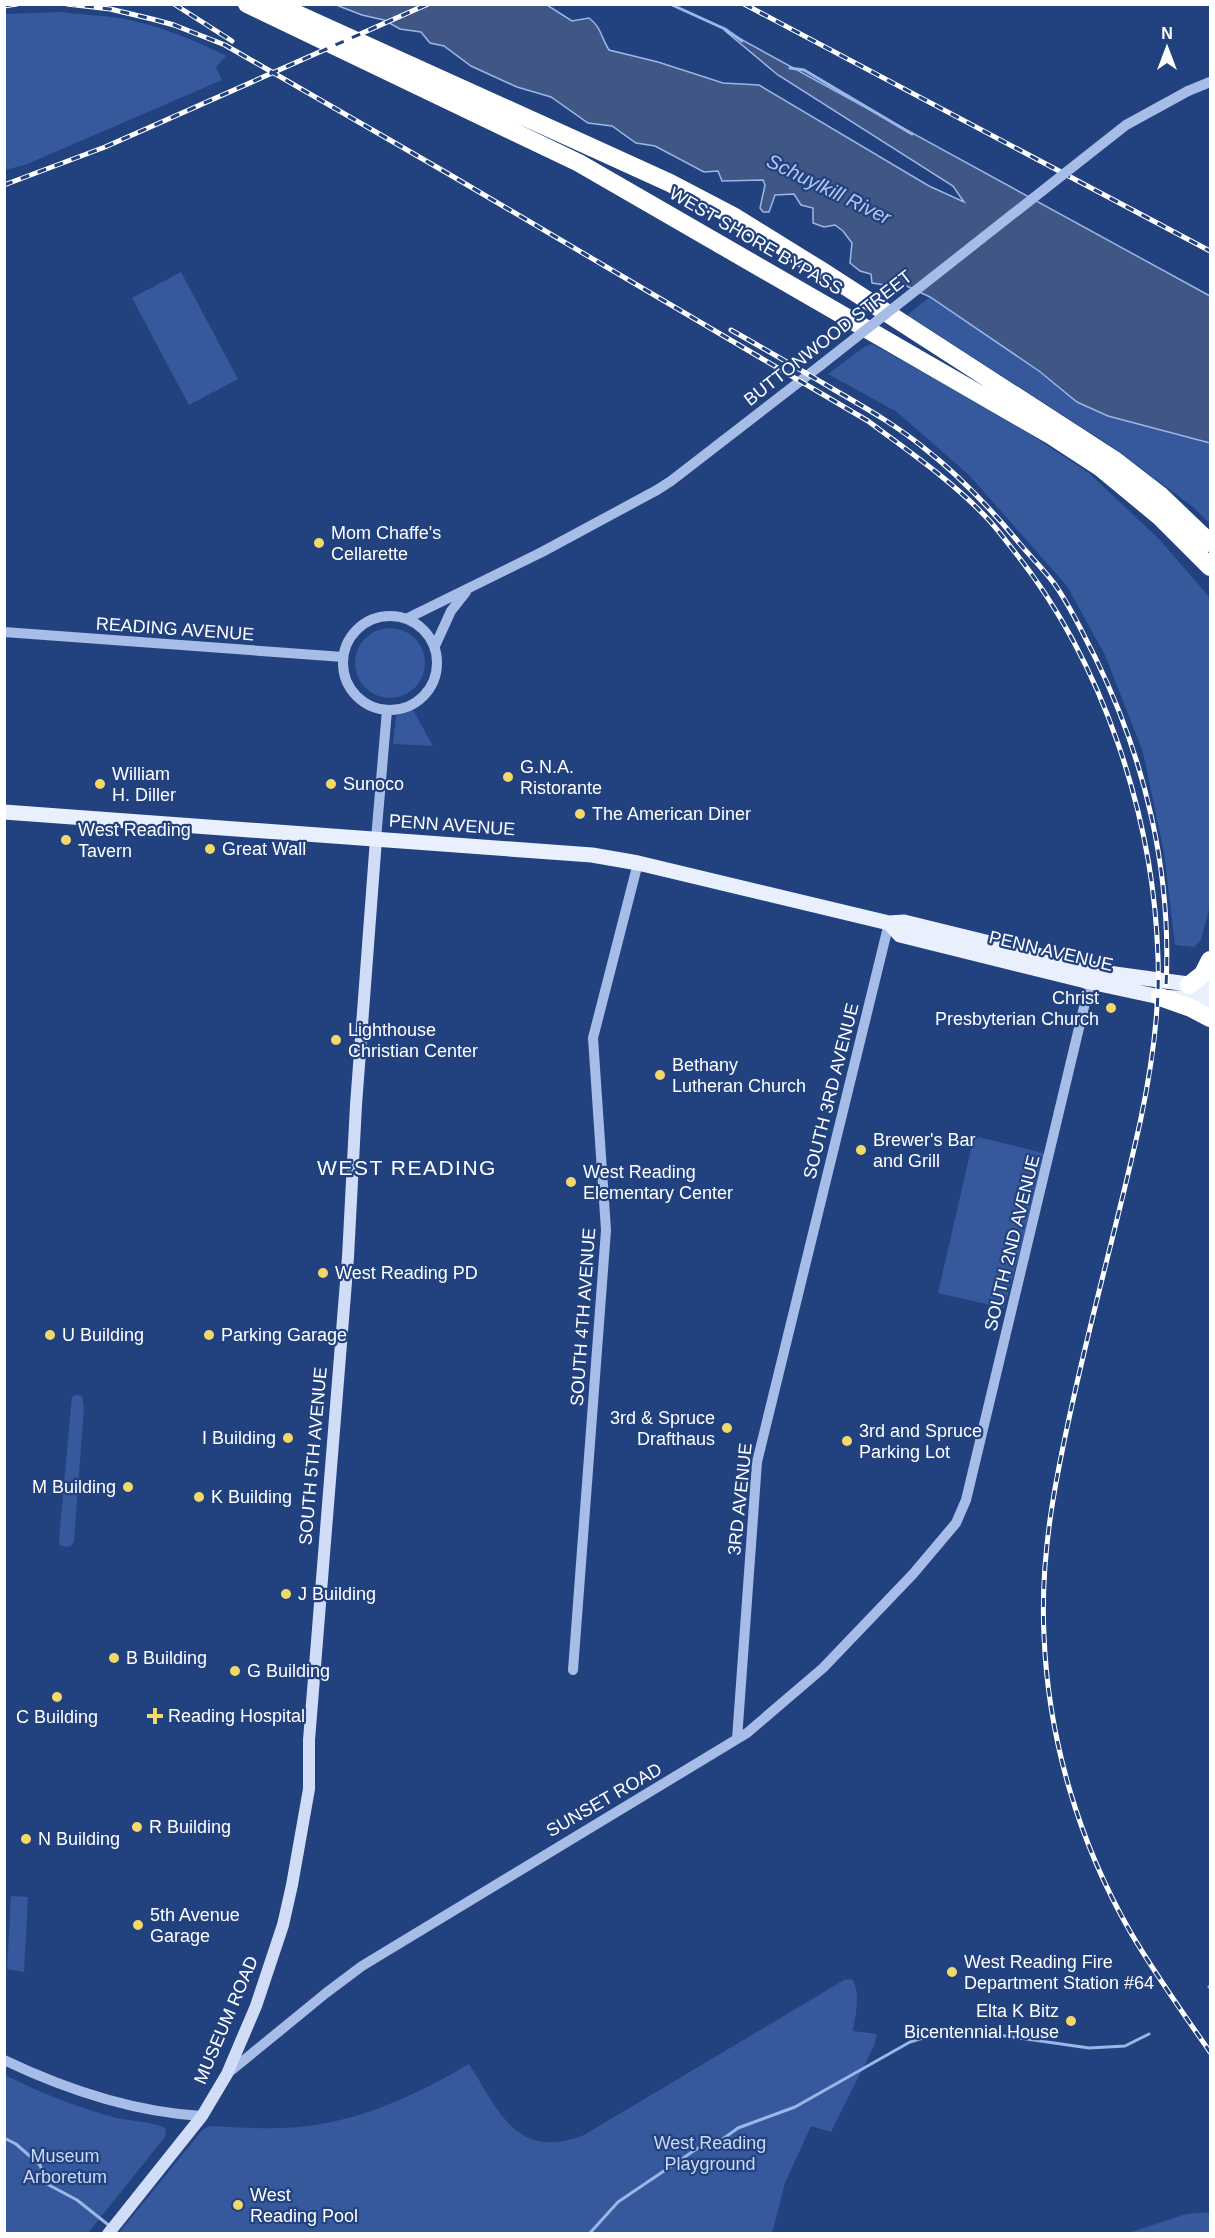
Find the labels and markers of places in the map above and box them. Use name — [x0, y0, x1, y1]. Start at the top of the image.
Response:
place label: Mom Chaffe's Cellarette — [331, 523, 441, 564]
marker: Mom Chaffe's Cellarette — [312, 536, 326, 550]
place label: G.N.A. Ristorante — [520, 757, 602, 798]
place label: William H. Diller — [112, 764, 176, 805]
marker: G.N.A. Ristorante — [501, 770, 515, 784]
place label: Sunoco — [343, 774, 404, 794]
marker: William H. Diller — [93, 777, 107, 791]
marker: Sunoco — [324, 777, 338, 791]
place label: The American Diner — [592, 804, 751, 824]
marker: The American Diner — [573, 807, 587, 821]
place label: West Reading Tavern — [78, 820, 191, 861]
marker: West Reading Tavern — [59, 833, 73, 847]
place label: Great Wall — [222, 839, 306, 859]
marker: Great Wall — [203, 842, 217, 856]
place label: Christ Presbyterian Church — [935, 988, 1099, 1029]
marker: Christ Presbyterian Church — [1104, 1001, 1118, 1015]
place label: Lighthouse Christian Center — [348, 1020, 478, 1061]
marker: Lighthouse Christian Center — [329, 1033, 343, 1047]
place label: Bethany Lutheran Church — [672, 1055, 806, 1096]
marker: Bethany Lutheran Church — [653, 1068, 667, 1082]
place label: Brewer's Bar and Grill — [873, 1130, 975, 1171]
marker: Brewer's Bar and Grill — [854, 1143, 868, 1157]
place label: West Reading Elementary Center — [583, 1162, 733, 1203]
marker: West Reading Elementary Center — [564, 1175, 578, 1189]
place label: West Reading PD — [335, 1263, 478, 1283]
marker: West Reading PD — [316, 1266, 330, 1280]
place label: U Building — [62, 1325, 144, 1345]
place label: Parking Garage — [221, 1325, 347, 1345]
marker: U Building — [43, 1328, 57, 1342]
marker: Parking Garage — [202, 1328, 216, 1342]
place label: 3rd & Spruce Drafthaus — [610, 1408, 715, 1449]
marker: 3rd & Spruce Drafthaus — [720, 1421, 734, 1435]
place label: 3rd and Spruce Parking Lot — [859, 1421, 982, 1462]
place label: I Building — [202, 1428, 276, 1448]
marker: I Building — [281, 1431, 295, 1445]
marker: 3rd and Spruce Parking Lot — [840, 1434, 854, 1448]
place label: M Building — [32, 1477, 116, 1497]
marker: M Building — [121, 1480, 135, 1494]
place label: K Building — [211, 1487, 292, 1507]
marker: K Building — [192, 1490, 206, 1504]
place label: J Building — [298, 1584, 376, 1604]
marker: J Building — [279, 1587, 293, 1601]
place label: B Building — [126, 1648, 207, 1668]
marker: B Building — [107, 1651, 121, 1665]
place label: G Building — [247, 1661, 330, 1681]
marker: G Building — [228, 1664, 242, 1678]
marker: C Building — [50, 1690, 64, 1704]
place label: Reading Hospital — [168, 1706, 305, 1726]
place label: C Building — [16, 1707, 98, 1727]
marker: Reading Hospital — [146, 1707, 164, 1725]
place label: R Building — [149, 1817, 231, 1837]
marker: R Building — [130, 1820, 144, 1834]
place label: N Building — [38, 1829, 120, 1849]
marker: N Building — [19, 1832, 33, 1846]
place label: 5th Avenue Garage — [150, 1905, 240, 1946]
marker: 5th Avenue Garage — [131, 1918, 145, 1932]
place label: West Reading Fire Department Station #64 — [964, 1952, 1154, 1993]
marker: West Reading Fire Department Station #64 — [945, 1965, 959, 1979]
place label: Elta K Bitz Bicentennial House — [904, 2001, 1059, 2042]
marker: Elta K Bitz Bicentennial House — [1064, 2014, 1078, 2028]
place label: West Reading Pool — [250, 2185, 358, 2226]
marker: West Reading Pool — [231, 2198, 245, 2212]

